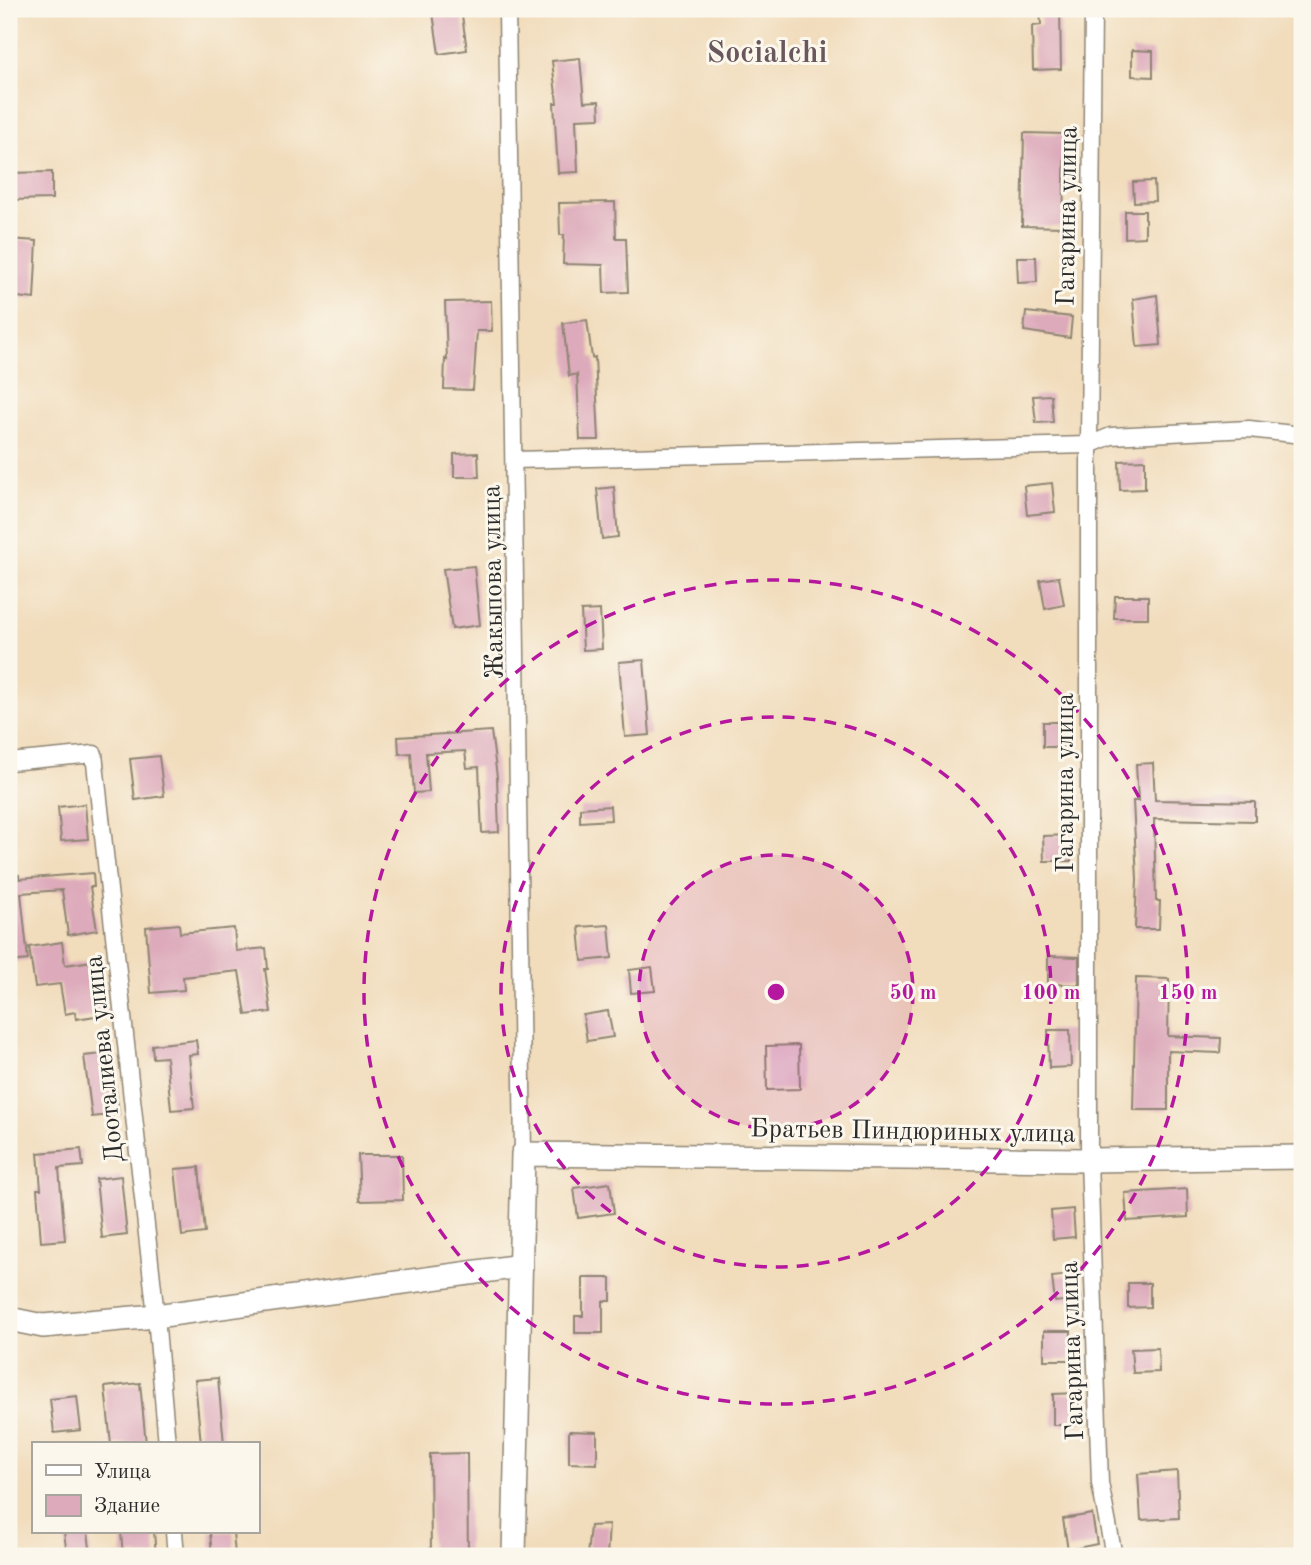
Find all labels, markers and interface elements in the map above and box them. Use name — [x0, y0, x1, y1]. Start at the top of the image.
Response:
district label: Socialchi — [707, 39, 827, 69]
street label: Гагарина улица — [1053, 126, 1083, 306]
street label: Жакыпова улица — [479, 485, 509, 679]
street label: Гагарина улица — [1053, 693, 1079, 873]
street label: Дооталиева улица — [81, 954, 129, 1164]
centre of rings — [764, 980, 788, 1004]
text: 50 m — [889, 983, 937, 1004]
text: 100 m — [1021, 983, 1081, 1004]
text: 150 m — [1158, 983, 1218, 1004]
street label: Братьев Пиндюриных улица — [750, 1116, 1076, 1148]
street label: Гагарина улица — [1057, 1260, 1089, 1441]
legend — [32, 1442, 259, 1534]
text: Улица — [94, 1462, 151, 1483]
text: Здание — [94, 1496, 160, 1517]

